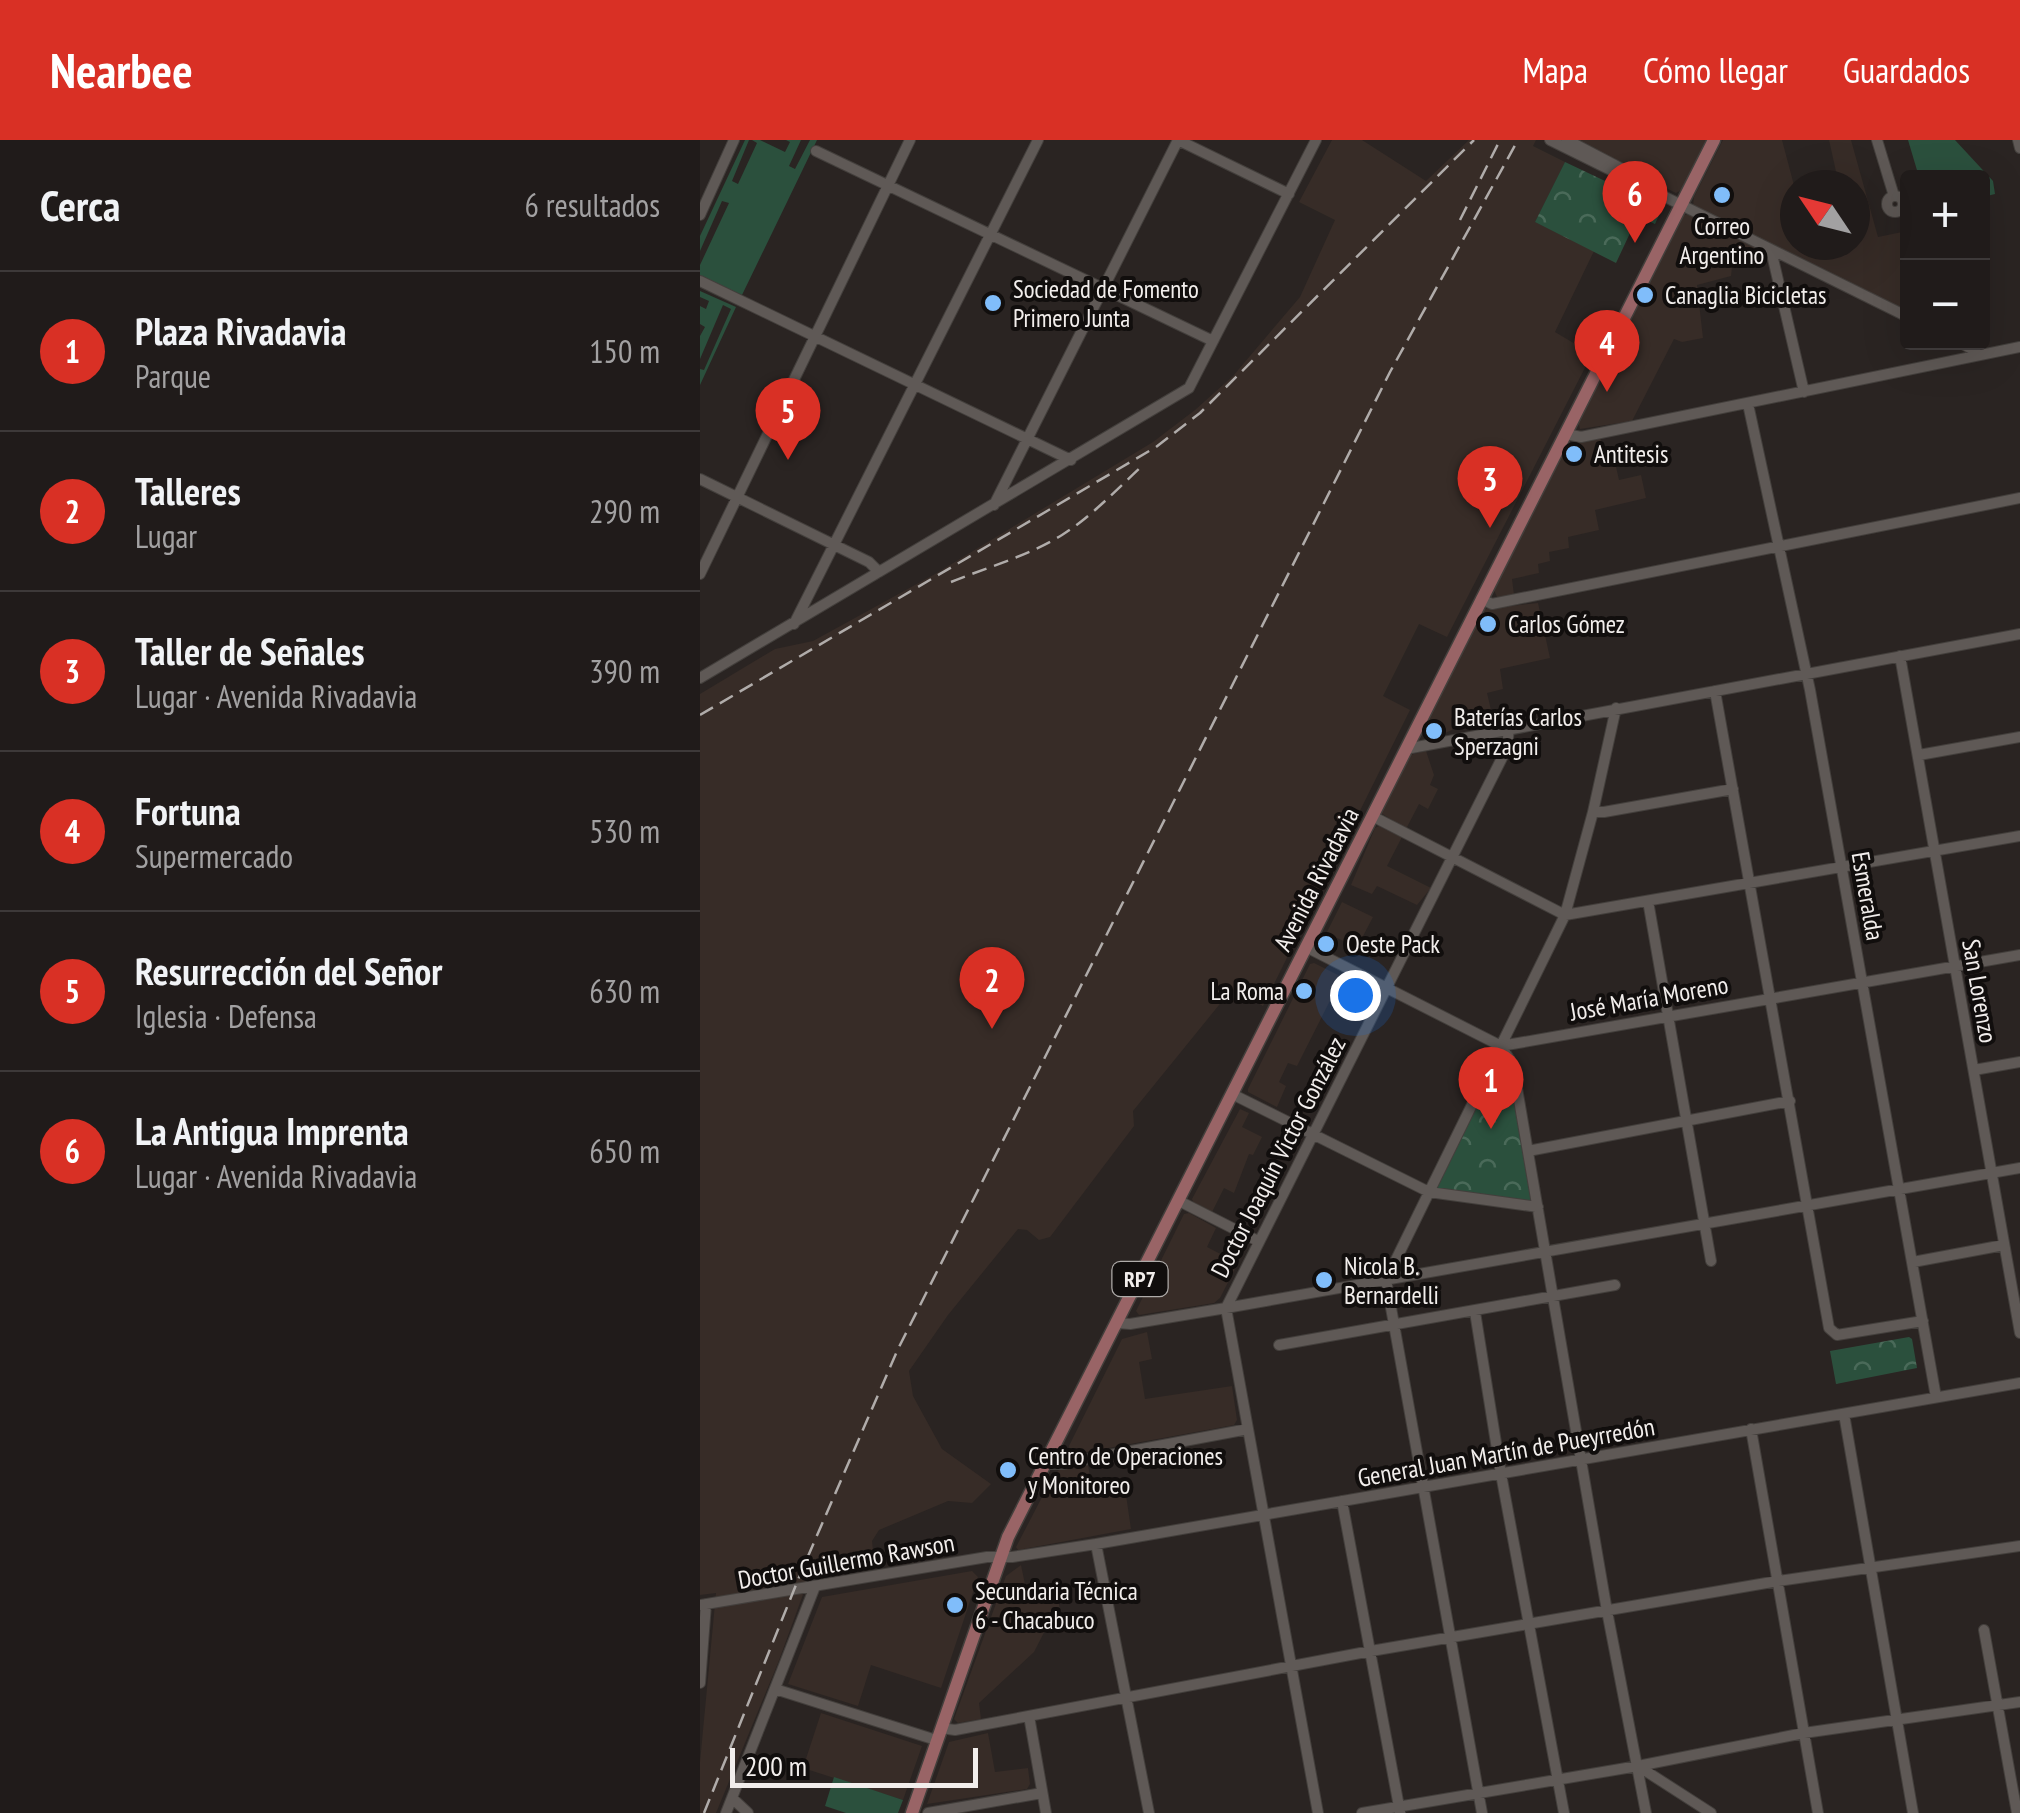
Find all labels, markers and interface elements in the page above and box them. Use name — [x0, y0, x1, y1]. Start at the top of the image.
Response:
text: Nearbee — [50, 39, 193, 101]
text: Mapa — [1523, 47, 1588, 93]
text: Cómo llegar — [1643, 47, 1788, 93]
text: Guardados — [1843, 47, 1970, 93]
pin: 6 — [1602, 161, 1668, 243]
north arrow — [1780, 170, 1870, 260]
map controls — [1900, 170, 1990, 350]
button: + — [1900, 170, 1990, 260]
text: Cerca — [40, 178, 120, 233]
text: 6 resultados — [525, 184, 660, 226]
marker: Correo Argentino — [1711, 184, 1733, 206]
place label: Correo Argentino — [1680, 210, 1764, 271]
button: − — [1900, 260, 1990, 350]
place label: Sociedad de Fomento Primero Junta — [1013, 273, 1199, 334]
place label: Canaglia Bicicletas — [1665, 279, 1826, 311]
marker: Canaglia Bicicletas — [1634, 284, 1656, 306]
marker: Sociedad de Fomento Primero Junta — [982, 292, 1004, 314]
text: Plaza Rivadavia — [135, 306, 347, 355]
pin: 4 — [1574, 310, 1640, 392]
text: 1 — [65, 330, 80, 372]
text: 150 m — [589, 330, 660, 372]
text: Parque — [135, 355, 211, 397]
pin: 5 — [756, 378, 820, 460]
place label: Antitesis — [1594, 438, 1668, 470]
marker: Antitesis — [1563, 443, 1585, 465]
pin: 3 — [1458, 446, 1522, 528]
text: Talleres — [135, 466, 241, 515]
text: 2 — [65, 490, 80, 532]
text: 290 m — [589, 490, 660, 532]
text: Lugar — [135, 515, 197, 557]
place label: Carlos Gómez — [1508, 608, 1625, 640]
marker: Carlos Gómez — [1477, 613, 1499, 635]
text: Taller de Señales — [135, 626, 365, 675]
text: 3 — [65, 650, 80, 692]
text: 390 m — [589, 650, 660, 692]
text: Lugar · Avenida Rivadavia — [135, 675, 417, 717]
place label: Baterías Carlos Sperzagni — [1454, 701, 1582, 762]
marker: Baterías Carlos Sperzagni — [1423, 720, 1445, 742]
text: Fortuna — [135, 786, 241, 835]
street label: Avenida Rivadavia — [1266, 802, 1366, 956]
text: 4 — [65, 810, 80, 852]
text: 530 m — [589, 810, 660, 852]
text: Supermercado — [135, 835, 293, 877]
street label: Esmeralda — [1844, 849, 1892, 943]
place label: Oeste Pack — [1346, 928, 1440, 960]
marker: Oeste Pack — [1315, 933, 1337, 955]
street label: San Lorenzo — [1955, 937, 2005, 1045]
text: Resurrección del Señor — [135, 946, 442, 995]
pin: 2 — [960, 946, 1024, 1029]
street label: José María Moreno — [1566, 968, 1731, 1028]
text: 5 — [65, 970, 80, 1012]
text: 630 m — [589, 970, 660, 1012]
your location — [1330, 970, 1381, 1021]
place label: La Roma — [1211, 975, 1284, 1007]
marker: La Roma — [1293, 980, 1315, 1002]
text: Iglesia · Defensa — [135, 995, 317, 1037]
street label: Doctor Joaquín Victor González — [1203, 1031, 1353, 1283]
pin: 1 — [1458, 1046, 1524, 1129]
text: La Antigua Imprenta — [135, 1106, 409, 1155]
text: 6 — [65, 1130, 80, 1172]
text: 650 m — [589, 1130, 660, 1172]
text: Lugar · Avenida Rivadavia — [135, 1155, 417, 1197]
place label: Nicola B. Bernardelli — [1344, 1250, 1439, 1311]
road number: RP7 — [1112, 1262, 1168, 1296]
marker: Nicola B. Bernardelli — [1313, 1269, 1335, 1291]
street label: General Juan Martín de Pueyrredón — [1355, 1410, 1657, 1494]
place label: Centro de Operaciones y Monitoreo — [1028, 1440, 1223, 1501]
marker: Centro de Operaciones y Monitoreo — [997, 1459, 1019, 1481]
street label: Doctor Guillermo Rawson — [735, 1526, 957, 1596]
place label: Secundaria Técnica 6 - Chacabuco — [975, 1575, 1138, 1636]
marker: Secundaria Técnica 6 - Chacabuco — [944, 1594, 966, 1616]
scale bar — [730, 1743, 978, 1788]
text: 200 m — [745, 1747, 807, 1784]

